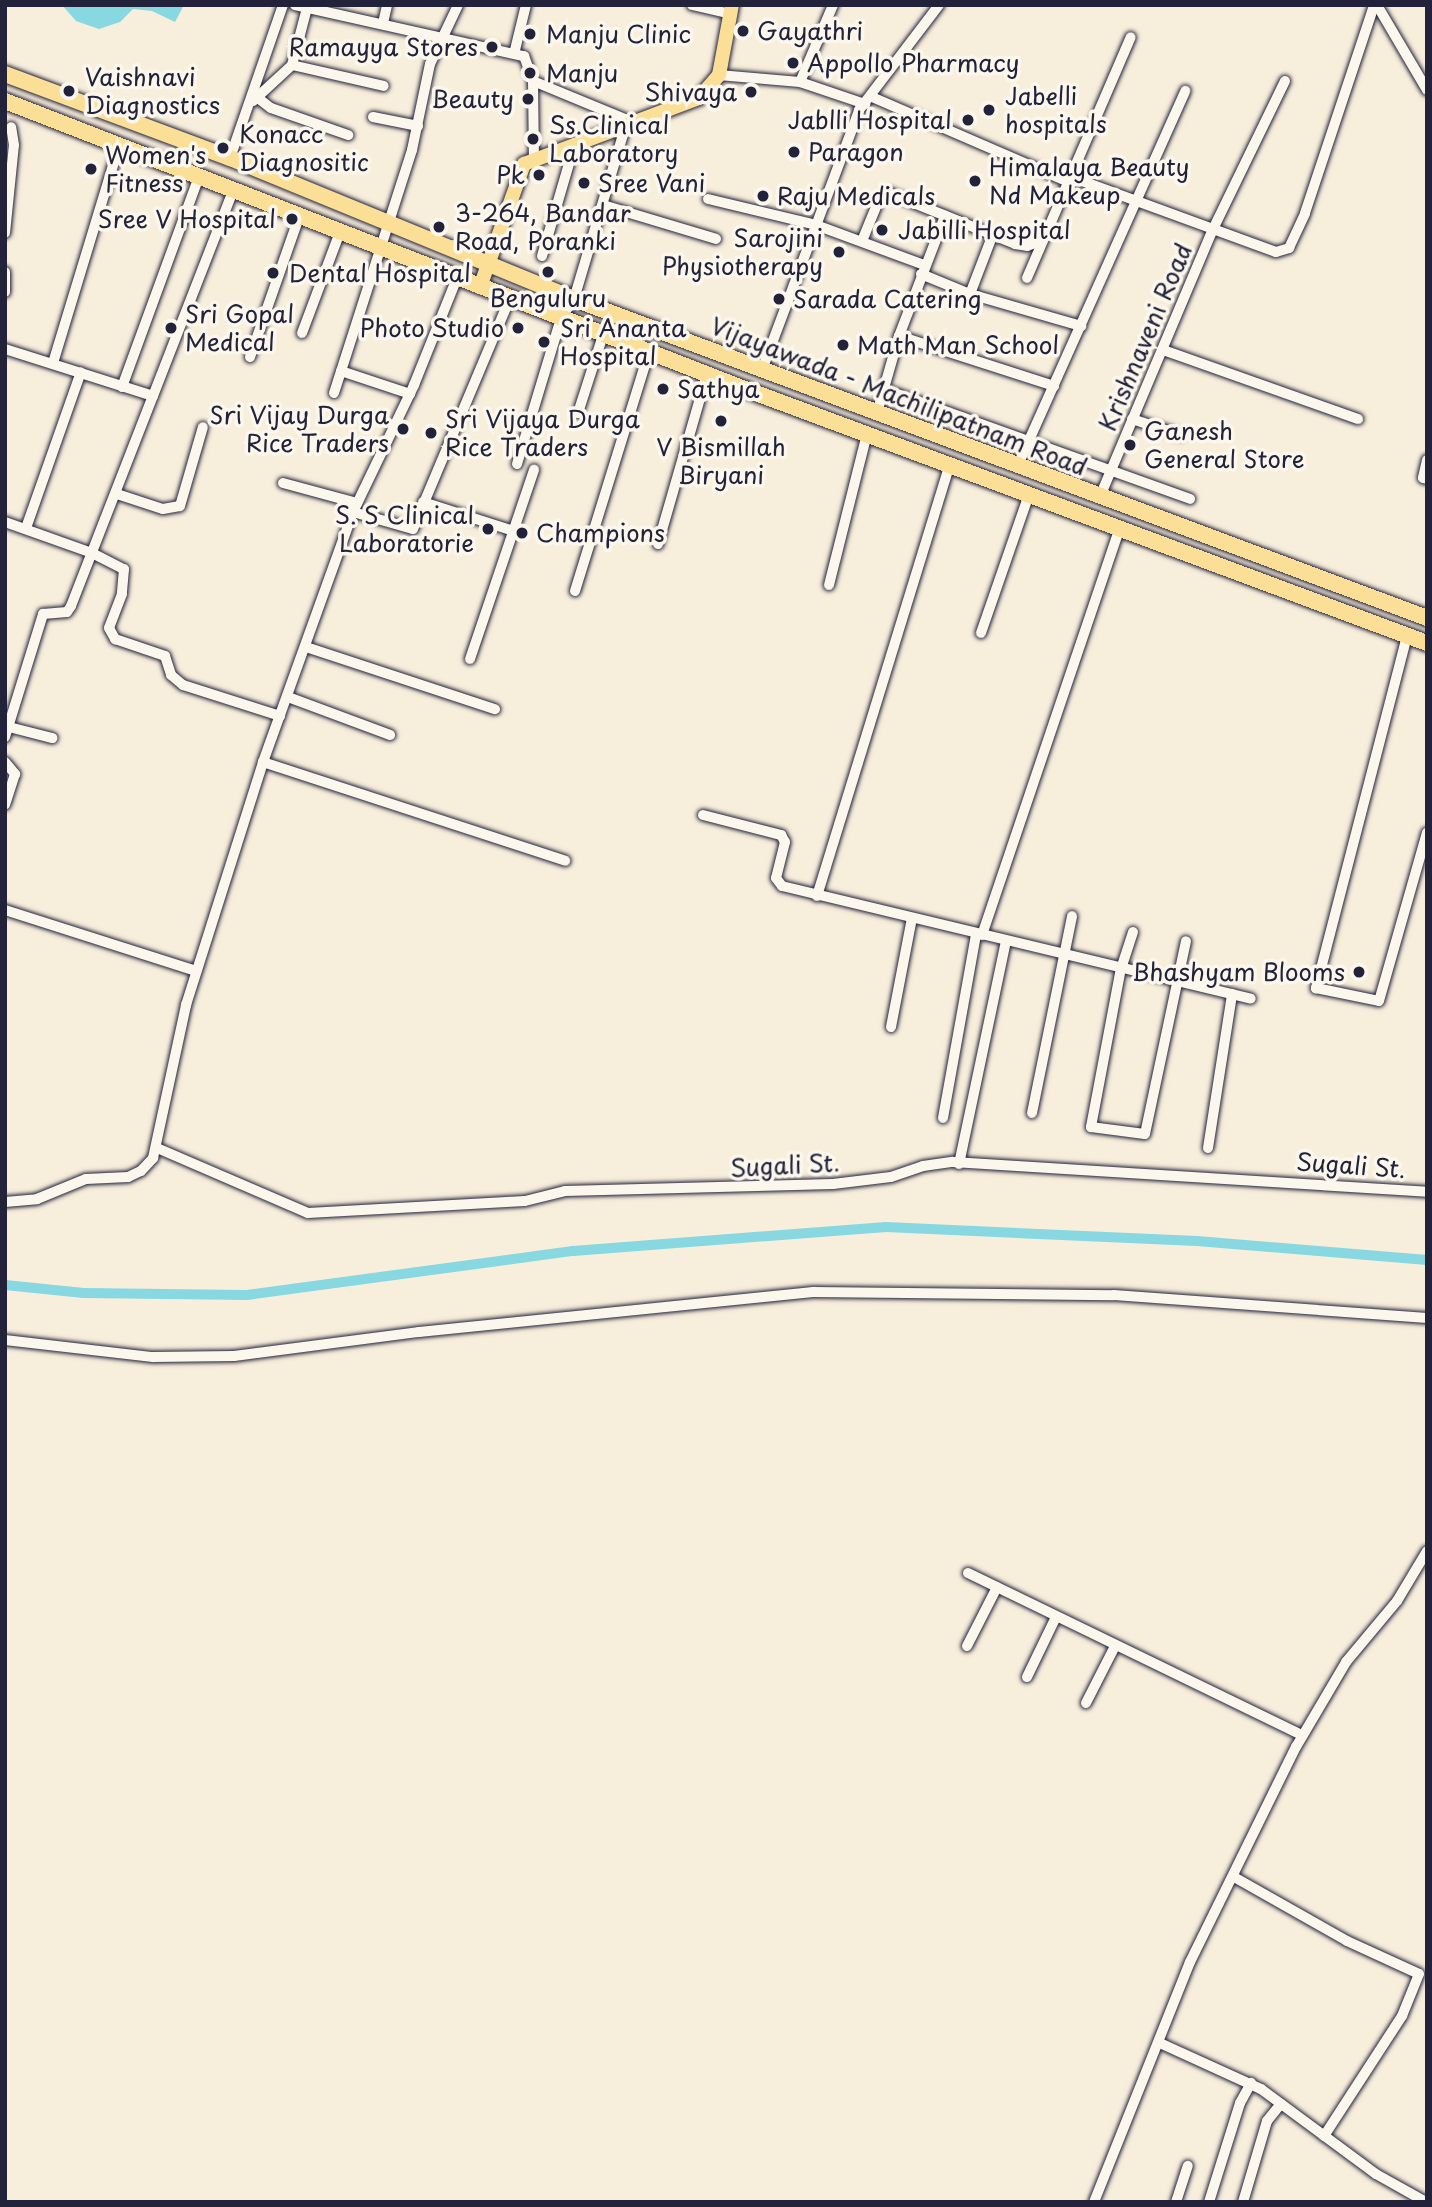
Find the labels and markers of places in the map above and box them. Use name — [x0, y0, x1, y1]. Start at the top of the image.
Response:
place label: Gayathri — [757, 17, 863, 45]
place label: Manju Clinic — [546, 20, 691, 48]
marker: Gayathri — [735, 23, 751, 39]
marker: Manju Clinic — [520, 24, 540, 44]
place label: Ramayya Stores — [288, 33, 478, 61]
marker: Ramayya Stores — [484, 39, 500, 55]
place label: Appollo Pharmacy — [807, 49, 1020, 77]
marker: Appollo Pharmacy — [785, 55, 801, 71]
place label: Manju — [546, 59, 618, 87]
place label: Vaishnavi Diagnostics — [85, 63, 220, 119]
marker: Manju — [520, 63, 540, 83]
place label: Shivaya — [644, 78, 737, 106]
marker: Vaishnavi Diagnostics — [59, 81, 79, 101]
place label: Jabelli hospitals — [1005, 82, 1107, 138]
marker: Shivaya — [743, 84, 759, 100]
place label: Beauty — [431, 85, 514, 113]
marker: Beauty — [520, 91, 536, 107]
marker: Jabelli hospitals — [979, 100, 999, 120]
place label: Jablli Hospital — [787, 106, 952, 134]
marker: Jablli Hospital — [958, 110, 978, 130]
place label: Ss.Clinical Laboratory — [549, 111, 678, 167]
place label: Konacc Diagnositic — [239, 120, 369, 176]
marker: Ss.Clinical Laboratory — [523, 129, 543, 149]
marker: Konacc Diagnositic — [213, 138, 233, 158]
place label: Paragon — [808, 138, 904, 166]
place label: Women's Fitness — [105, 141, 206, 197]
marker: Paragon — [786, 144, 802, 160]
place label: Himalaya Beauty Nd Makeup — [989, 153, 1192, 209]
marker: Women's Fitness — [83, 161, 99, 177]
place label: Pk — [496, 161, 525, 189]
marker: Pk — [531, 167, 547, 183]
place label: Sree Vani — [598, 169, 708, 197]
marker: Himalaya Beauty Nd Makeup — [967, 173, 983, 189]
marker: Sree Vani — [576, 175, 592, 191]
place label: Raju Medicals — [777, 182, 935, 210]
marker: Raju Medicals — [755, 188, 771, 204]
place label: 3-264, Bandar Road, Poranki — [455, 199, 630, 255]
place label: Sree V Hospital — [95, 205, 276, 233]
marker: Sree V Hospital — [282, 209, 302, 229]
place label: Jabilli Hospital — [898, 216, 1071, 244]
marker: 3-264, Bandar Road, Poranki — [429, 217, 449, 237]
marker: Jabilli Hospital — [872, 220, 892, 240]
place label: Sarojini Physiotherapy — [662, 224, 823, 280]
marker: Sarojini Physiotherapy — [829, 242, 849, 262]
place label: Dental Hospital — [289, 259, 471, 287]
marker: Dental Hospital — [263, 263, 283, 283]
marker: Benguluru — [540, 264, 556, 280]
place label: Benguluru — [490, 284, 606, 312]
place label: Sarada Catering — [793, 285, 981, 313]
marker: Sarada Catering — [771, 291, 787, 307]
place label: Sri Gopal Medical — [185, 300, 294, 356]
place label: Photo Studio — [359, 314, 504, 342]
place label: Sri Ananta Hospital — [560, 314, 686, 370]
marker: Sri Gopal Medical — [163, 320, 179, 336]
marker: Photo Studio — [510, 320, 526, 336]
place label: Math Man School — [857, 331, 1060, 359]
marker: Sri Ananta Hospital — [534, 332, 554, 352]
marker: Math Man School — [835, 337, 851, 353]
place label: Sathya — [677, 375, 760, 403]
marker: Sathya — [655, 381, 671, 397]
place label: Sri Vijay Durga Rice Traders — [210, 401, 389, 457]
place label: Sri Vijaya Durga Rice Traders — [445, 405, 639, 461]
marker: V Bismillah Biryani — [713, 413, 729, 429]
place label: Ganesh General Store — [1144, 417, 1304, 473]
marker: Sri Vijay Durga Rice Traders — [395, 421, 411, 437]
marker: Sri Vijaya Durga Rice Traders — [423, 425, 439, 441]
place label: V Bismillah Biryani — [656, 433, 786, 489]
marker: Ganesh General Store — [1122, 437, 1138, 453]
place label: S. S Clinical Laboratorie — [334, 501, 474, 557]
place label: Champions — [536, 519, 665, 547]
marker: S. S Clinical Laboratorie — [480, 521, 496, 537]
marker: Champions — [514, 525, 530, 541]
place label: Bhashyam Blooms — [1131, 958, 1345, 986]
marker: Bhashyam Blooms — [1351, 964, 1367, 980]

